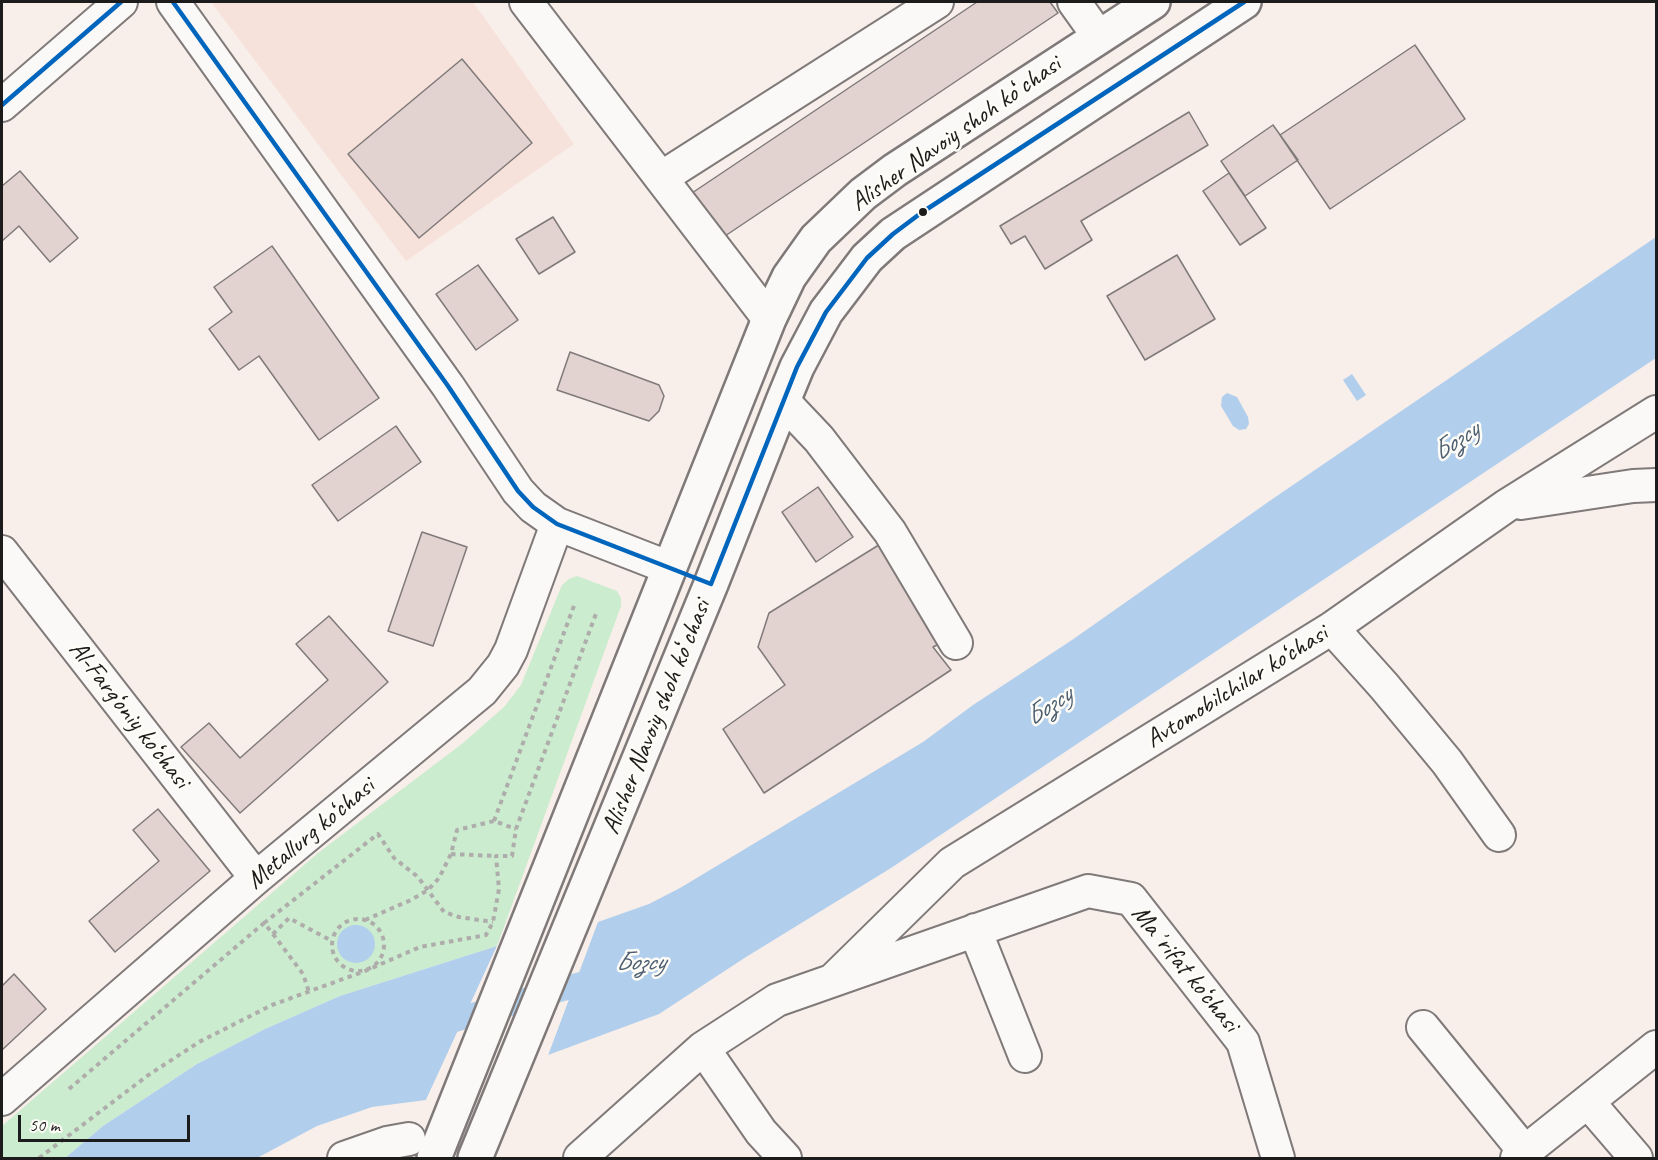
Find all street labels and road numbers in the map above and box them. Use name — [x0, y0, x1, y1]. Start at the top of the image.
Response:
street label: Alisher Navoiy shoh koʻchasi — [845, 50, 1067, 218]
street label: Alisher Navoiy shoh koʻchasi — [596, 595, 718, 839]
street label: Avtomobilchilar ko‘chasi — [1140, 618, 1334, 756]
street label: Al-Farg‘oniy ko‘chasi — [62, 635, 196, 795]
street label: Metallurg ko‘chasi — [241, 771, 381, 897]
street label: Maʼrifat ko‘chasi — [1124, 899, 1246, 1039]

